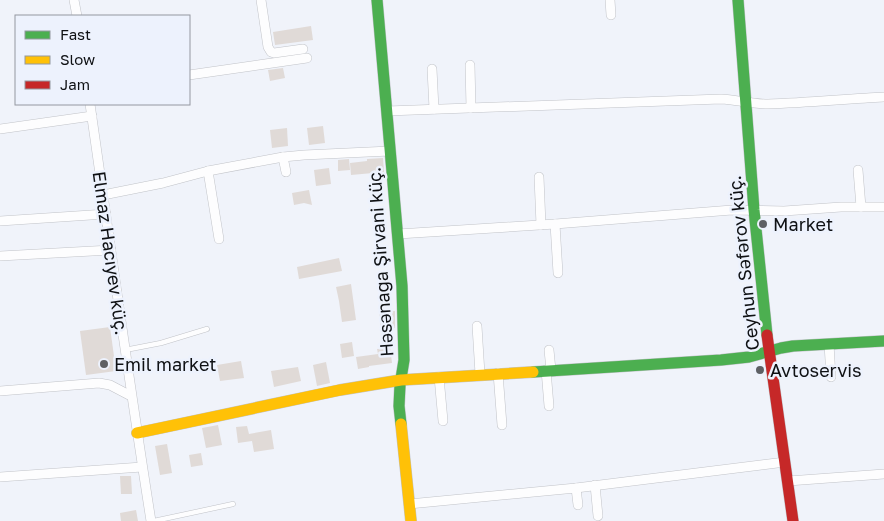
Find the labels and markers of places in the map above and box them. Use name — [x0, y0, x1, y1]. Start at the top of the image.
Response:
place label: Market — [773, 213, 833, 235]
marker: Market — [757, 218, 769, 230]
place label: Emil market — [114, 353, 217, 375]
marker: Emil market — [98, 358, 110, 370]
place label: Avtoservis — [770, 359, 862, 381]
marker: Avtoservis — [754, 364, 766, 376]

